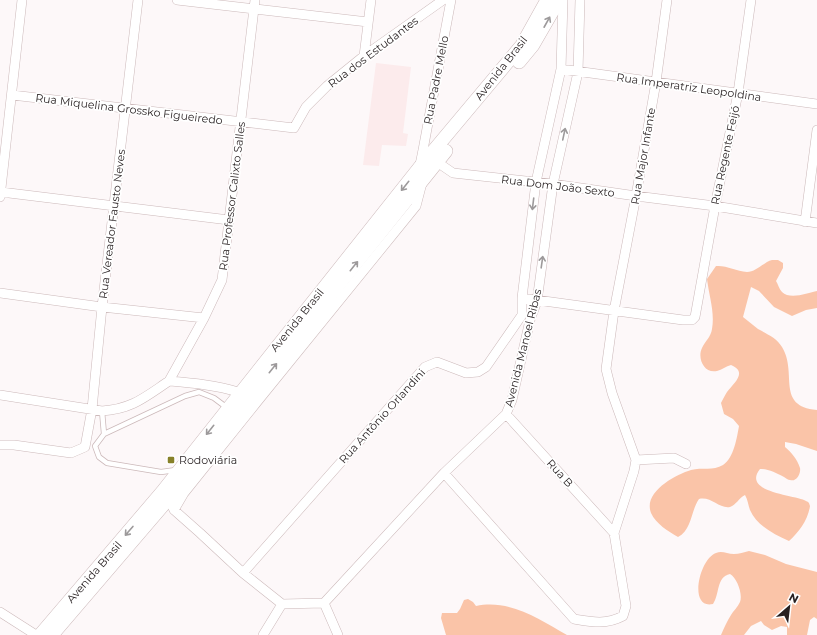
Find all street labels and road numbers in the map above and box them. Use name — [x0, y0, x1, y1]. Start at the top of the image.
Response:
street label: Rua dos Estudantes — [325, 13, 421, 91]
street label: Avenida Brasil — [472, 33, 530, 103]
street label: Rua Padre Mello — [421, 34, 451, 126]
street label: Rua Imperatriz Leopoldina — [616, 70, 762, 104]
street label: Rua Miquelina Grossko Figueiredo — [35, 91, 224, 127]
street label: Rua Regente Feijó — [708, 104, 742, 206]
street label: Rua Major Infante — [628, 106, 658, 206]
street label: Rua Professor Calixto Salles — [216, 120, 248, 271]
street label: Rua Vereador Fausto Neves — [96, 148, 128, 300]
street label: Rua Dom João Sexto — [500, 172, 616, 200]
street label: Avenida Brasil — [267, 286, 327, 354]
street label: Avenida Manoel Ribas — [502, 287, 545, 409]
street label: Rua Antônio Orlandini — [336, 366, 428, 466]
street label: Rua B — [544, 456, 576, 490]
street label: Avenida Brasil — [63, 538, 125, 606]

